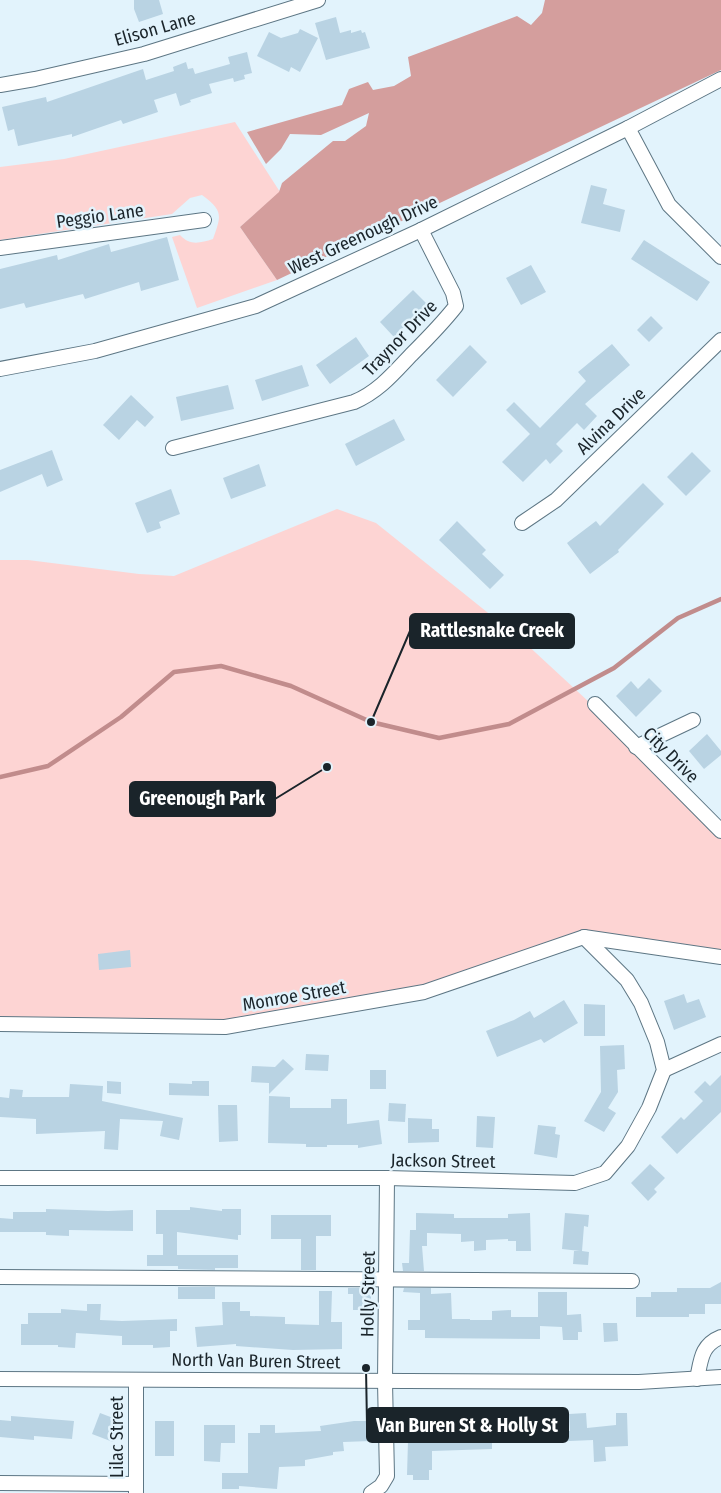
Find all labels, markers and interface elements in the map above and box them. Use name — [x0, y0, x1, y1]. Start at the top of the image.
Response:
street label: Elison Lane — [112, 7, 198, 51]
street label: West Greenough Drive — [285, 191, 441, 279]
street label: Peggio Lane — [55, 199, 145, 233]
street label: Traynor Drive — [358, 295, 442, 381]
street label: Alvina Drive — [572, 383, 650, 459]
callout: Rattlesnake Creek — [410, 614, 574, 648]
text: Rattlesnake Creek — [420, 619, 564, 642]
street label: City Drive — [639, 723, 704, 788]
callout: Greenough Park — [130, 782, 275, 816]
text: Greenough Park — [139, 787, 265, 810]
street label: Monroe Street — [241, 976, 347, 1016]
street label: Jackson Street — [390, 1149, 496, 1173]
street label: Holly Street — [356, 1251, 380, 1337]
street label: North Van Buren Street — [171, 1349, 341, 1373]
street label: Lilac Street — [106, 1396, 128, 1478]
callout: Van Buren St & Holly St — [367, 1408, 568, 1442]
text: Van Buren St & Holly St — [375, 1414, 558, 1437]

